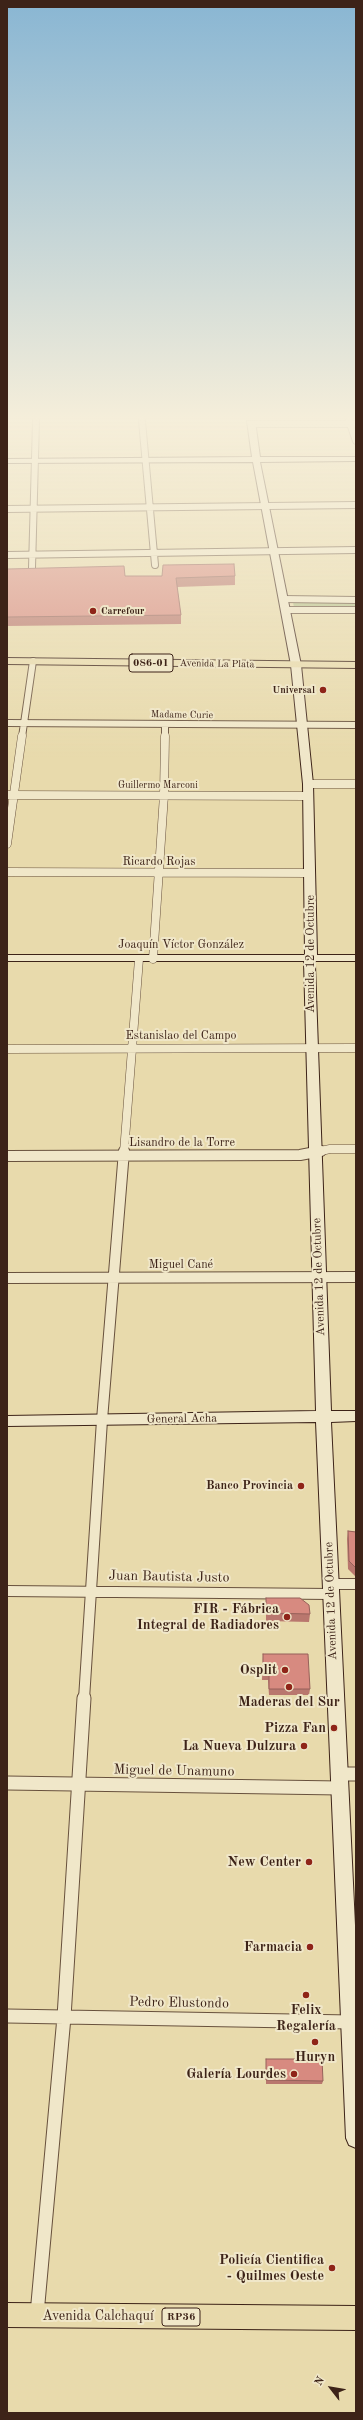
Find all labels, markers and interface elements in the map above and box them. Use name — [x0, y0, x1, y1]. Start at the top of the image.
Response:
place label: Carrefour — [101, 605, 144, 617]
marker: Carrefour — [88, 606, 98, 616]
road number: 086-01 — [129, 654, 173, 672]
street label: Avenida La Plata — [180, 657, 254, 671]
place label: Universal — [272, 684, 315, 696]
marker: Universal — [318, 685, 328, 695]
street label: Madame Curie — [151, 708, 213, 722]
street label: Guillermo Marconi — [118, 779, 198, 791]
street label: Ricardo Rojas — [122, 855, 196, 869]
street label: Avenida 12 de Octubre — [304, 895, 318, 1013]
street label: Joaquín Víctor González — [118, 938, 244, 952]
street label: Estanislao del Campo — [125, 1029, 237, 1043]
street label: Lisandro de la Torre — [129, 1136, 235, 1150]
street label: Avenida 12 de Octubre — [310, 1218, 328, 1336]
street label: Miguel Cané — [149, 1258, 213, 1272]
street label: General Acha — [147, 1411, 217, 1427]
place label: Banco Provincia — [206, 1479, 293, 1493]
marker: Banco Provincia — [296, 1481, 306, 1491]
street label: Avenida 12 de Octubre — [322, 1542, 340, 1660]
street label: Juan Bautista Justo — [108, 1568, 230, 1586]
place label: FIR - Fábrica Integral de Radiadores — [137, 1601, 279, 1634]
marker: FIR - Fábrica Integral de Radiadores — [282, 1612, 292, 1622]
place label: Osplit — [240, 1662, 277, 1678]
marker: Osplit — [280, 1665, 290, 1675]
marker: Maderas del Sur — [284, 1682, 294, 1692]
place label: Maderas del Sur — [238, 1694, 340, 1710]
place label: Pizza Fan — [264, 1720, 326, 1736]
marker: Pizza Fan — [329, 1723, 339, 1733]
place label: La Nueva Dulzura — [182, 1738, 296, 1754]
marker: La Nueva Dulzura — [299, 1741, 309, 1751]
street label: Miguel de Unamuno — [113, 1762, 235, 1780]
place label: New Center — [228, 1854, 301, 1870]
marker: New Center — [304, 1857, 314, 1867]
place label: Farmacia — [244, 1939, 302, 1955]
marker: Farmacia — [305, 1942, 315, 1952]
marker: Felix Regalería — [301, 1990, 311, 2000]
street label: Pedro Elustondo — [129, 1994, 229, 2012]
place label: Felix Regalería — [276, 2002, 336, 2034]
marker: Huryn — [310, 2037, 320, 2047]
place label: Huryn — [295, 2049, 335, 2065]
place label: Galería Lourdes — [186, 2066, 286, 2082]
marker: Galería Lourdes — [289, 2069, 299, 2079]
place label: Policía Cientifica - Quilmes Oeste — [219, 2252, 324, 2284]
marker: Policía Cientifica - Quilmes Oeste — [327, 2263, 337, 2273]
street label: Avenida Calchaquí — [42, 2308, 154, 2324]
road number: RP36 — [162, 2308, 200, 2326]
north arrow — [311, 2368, 351, 2408]
text: N — [313, 2375, 327, 2388]

